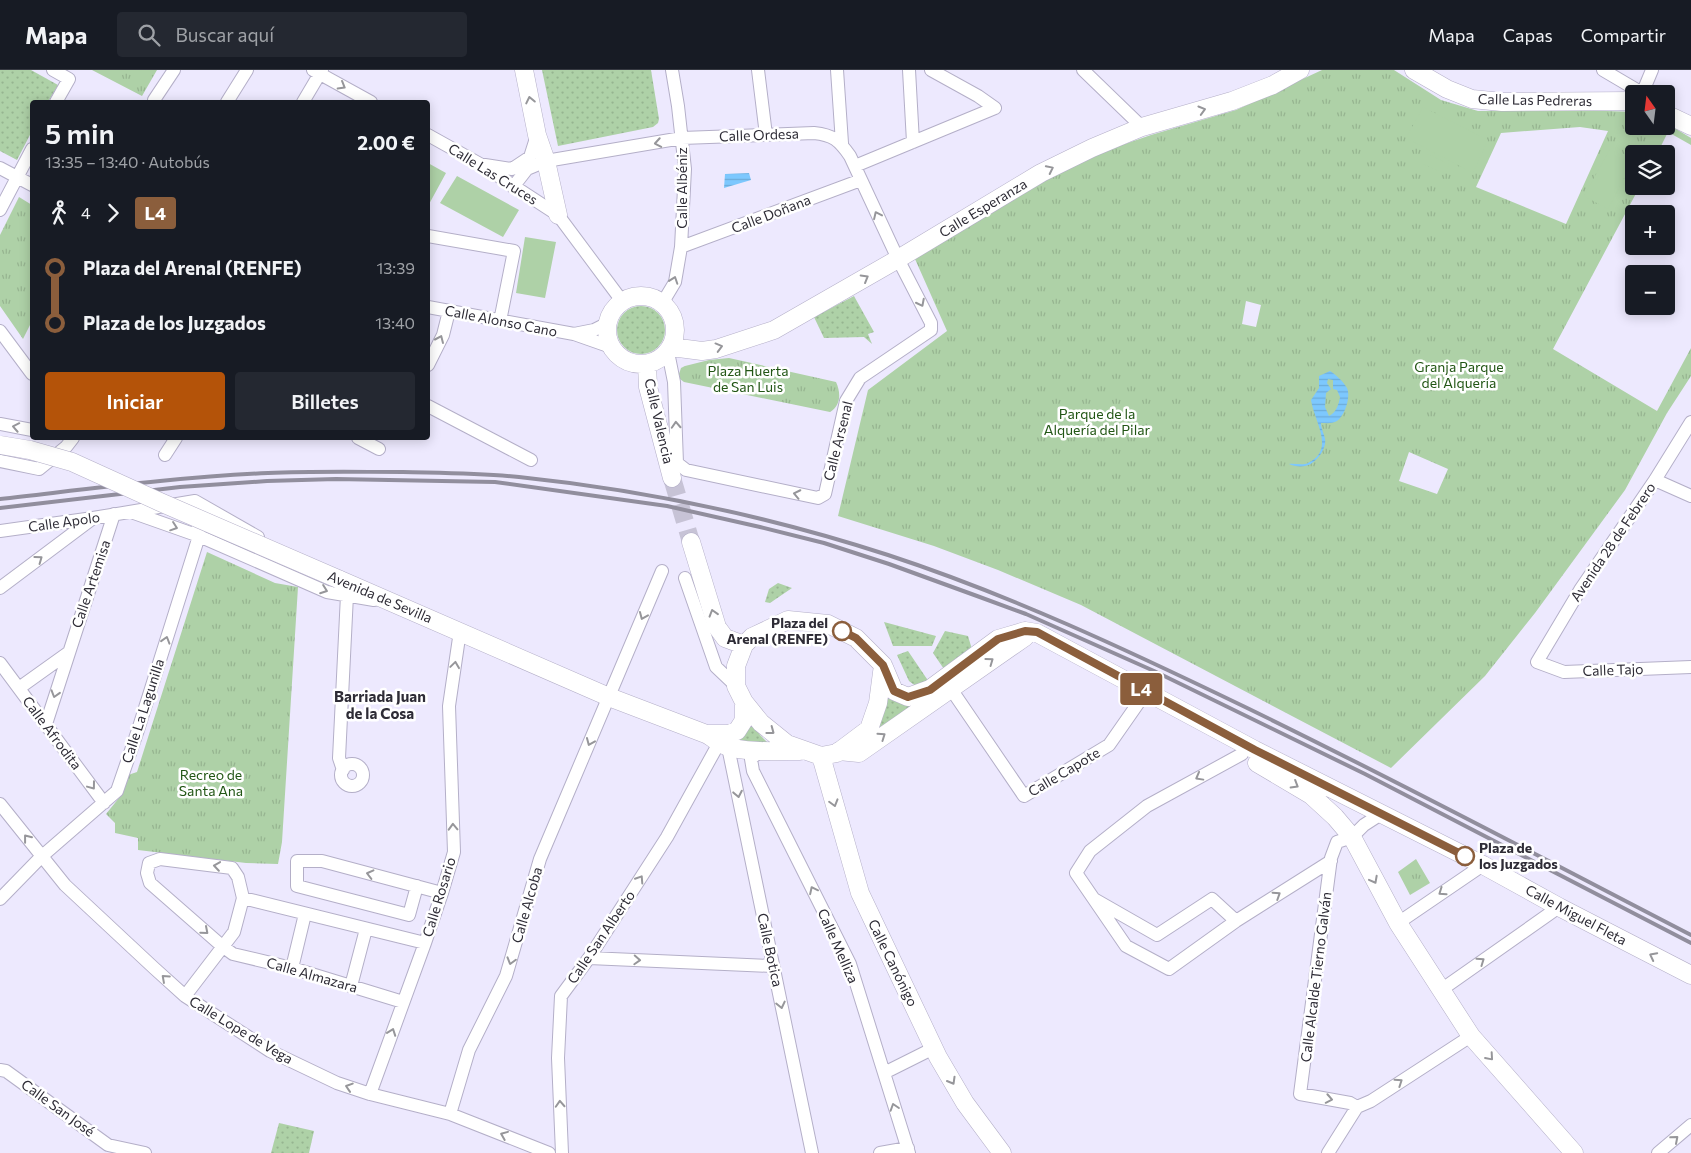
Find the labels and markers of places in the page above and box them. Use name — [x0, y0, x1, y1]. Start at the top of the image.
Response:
place label: Plaza del Arenal (RENFE) — [727, 614, 828, 647]
marker: Plaza del Arenal (RENFE) — [832, 621, 852, 641]
place label: Plaza de los Juzgados — [1479, 839, 1558, 872]
marker: Plaza de los Juzgados — [1455, 846, 1475, 866]

